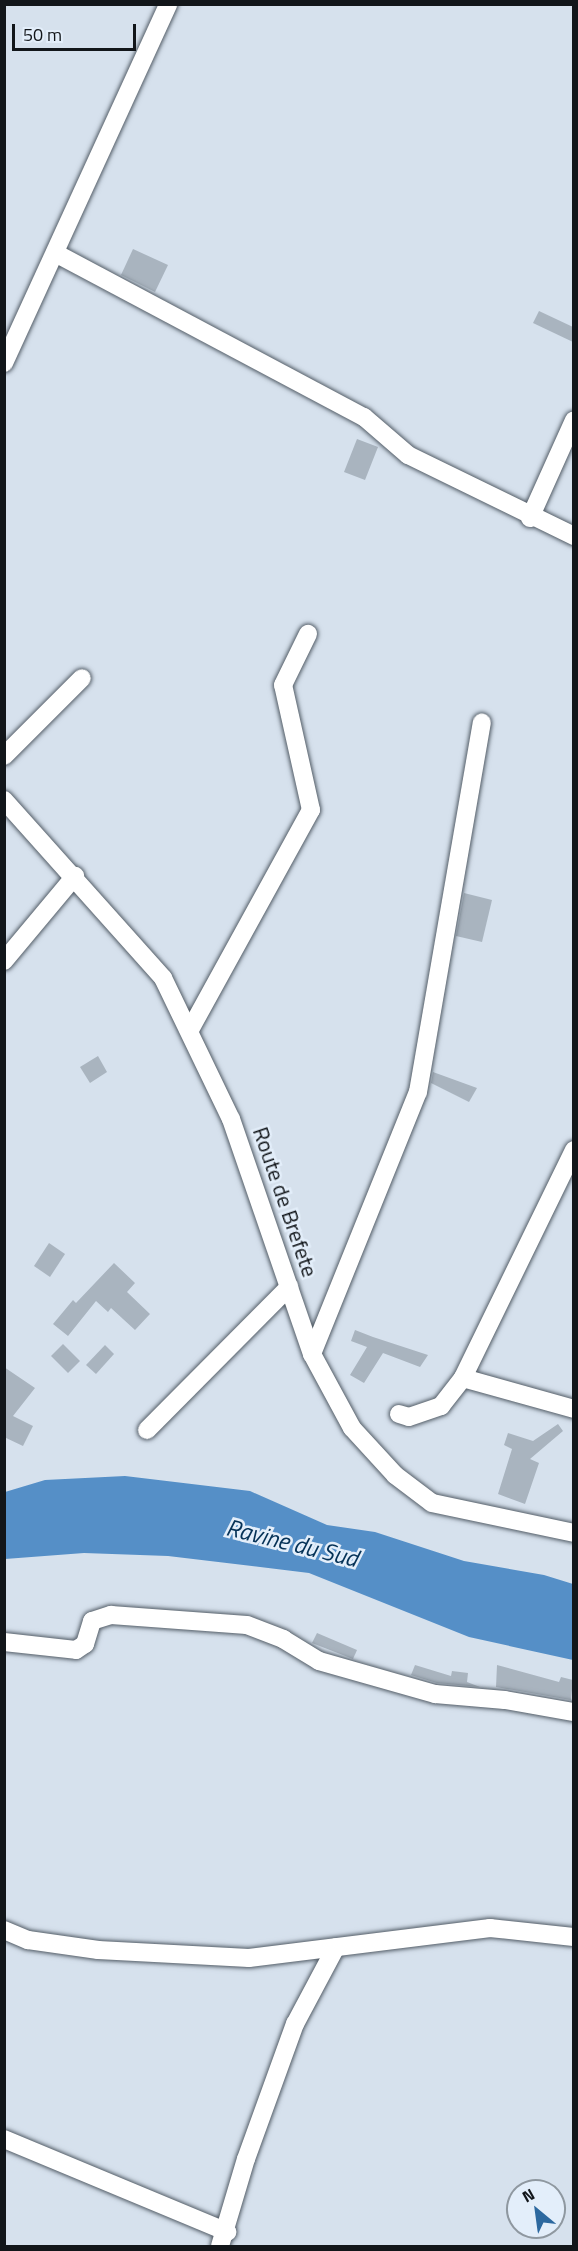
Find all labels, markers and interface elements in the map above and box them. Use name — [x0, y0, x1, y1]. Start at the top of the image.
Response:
scale bar — [15, 12, 140, 50]
text: 50 m — [23, 21, 62, 48]
street label: Route de Brefete — [247, 1124, 323, 1280]
water label: Ravine du Sud — [223, 1513, 361, 1573]
north arrow — [506, 2179, 566, 2239]
text: N — [518, 2182, 539, 2208]

